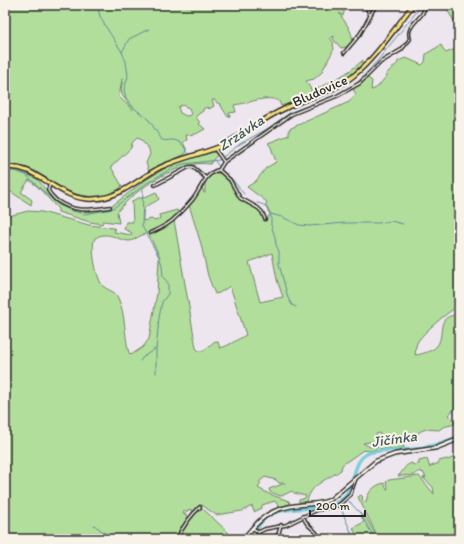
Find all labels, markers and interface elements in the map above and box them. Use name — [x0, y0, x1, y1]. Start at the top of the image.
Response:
street label: Bludovice — [290, 71, 351, 111]
water label: Zrzávka — [215, 111, 268, 155]
water label: Jičínka — [370, 427, 418, 451]
scale bar — [310, 492, 365, 518]
text: 200 m — [316, 499, 350, 513]

